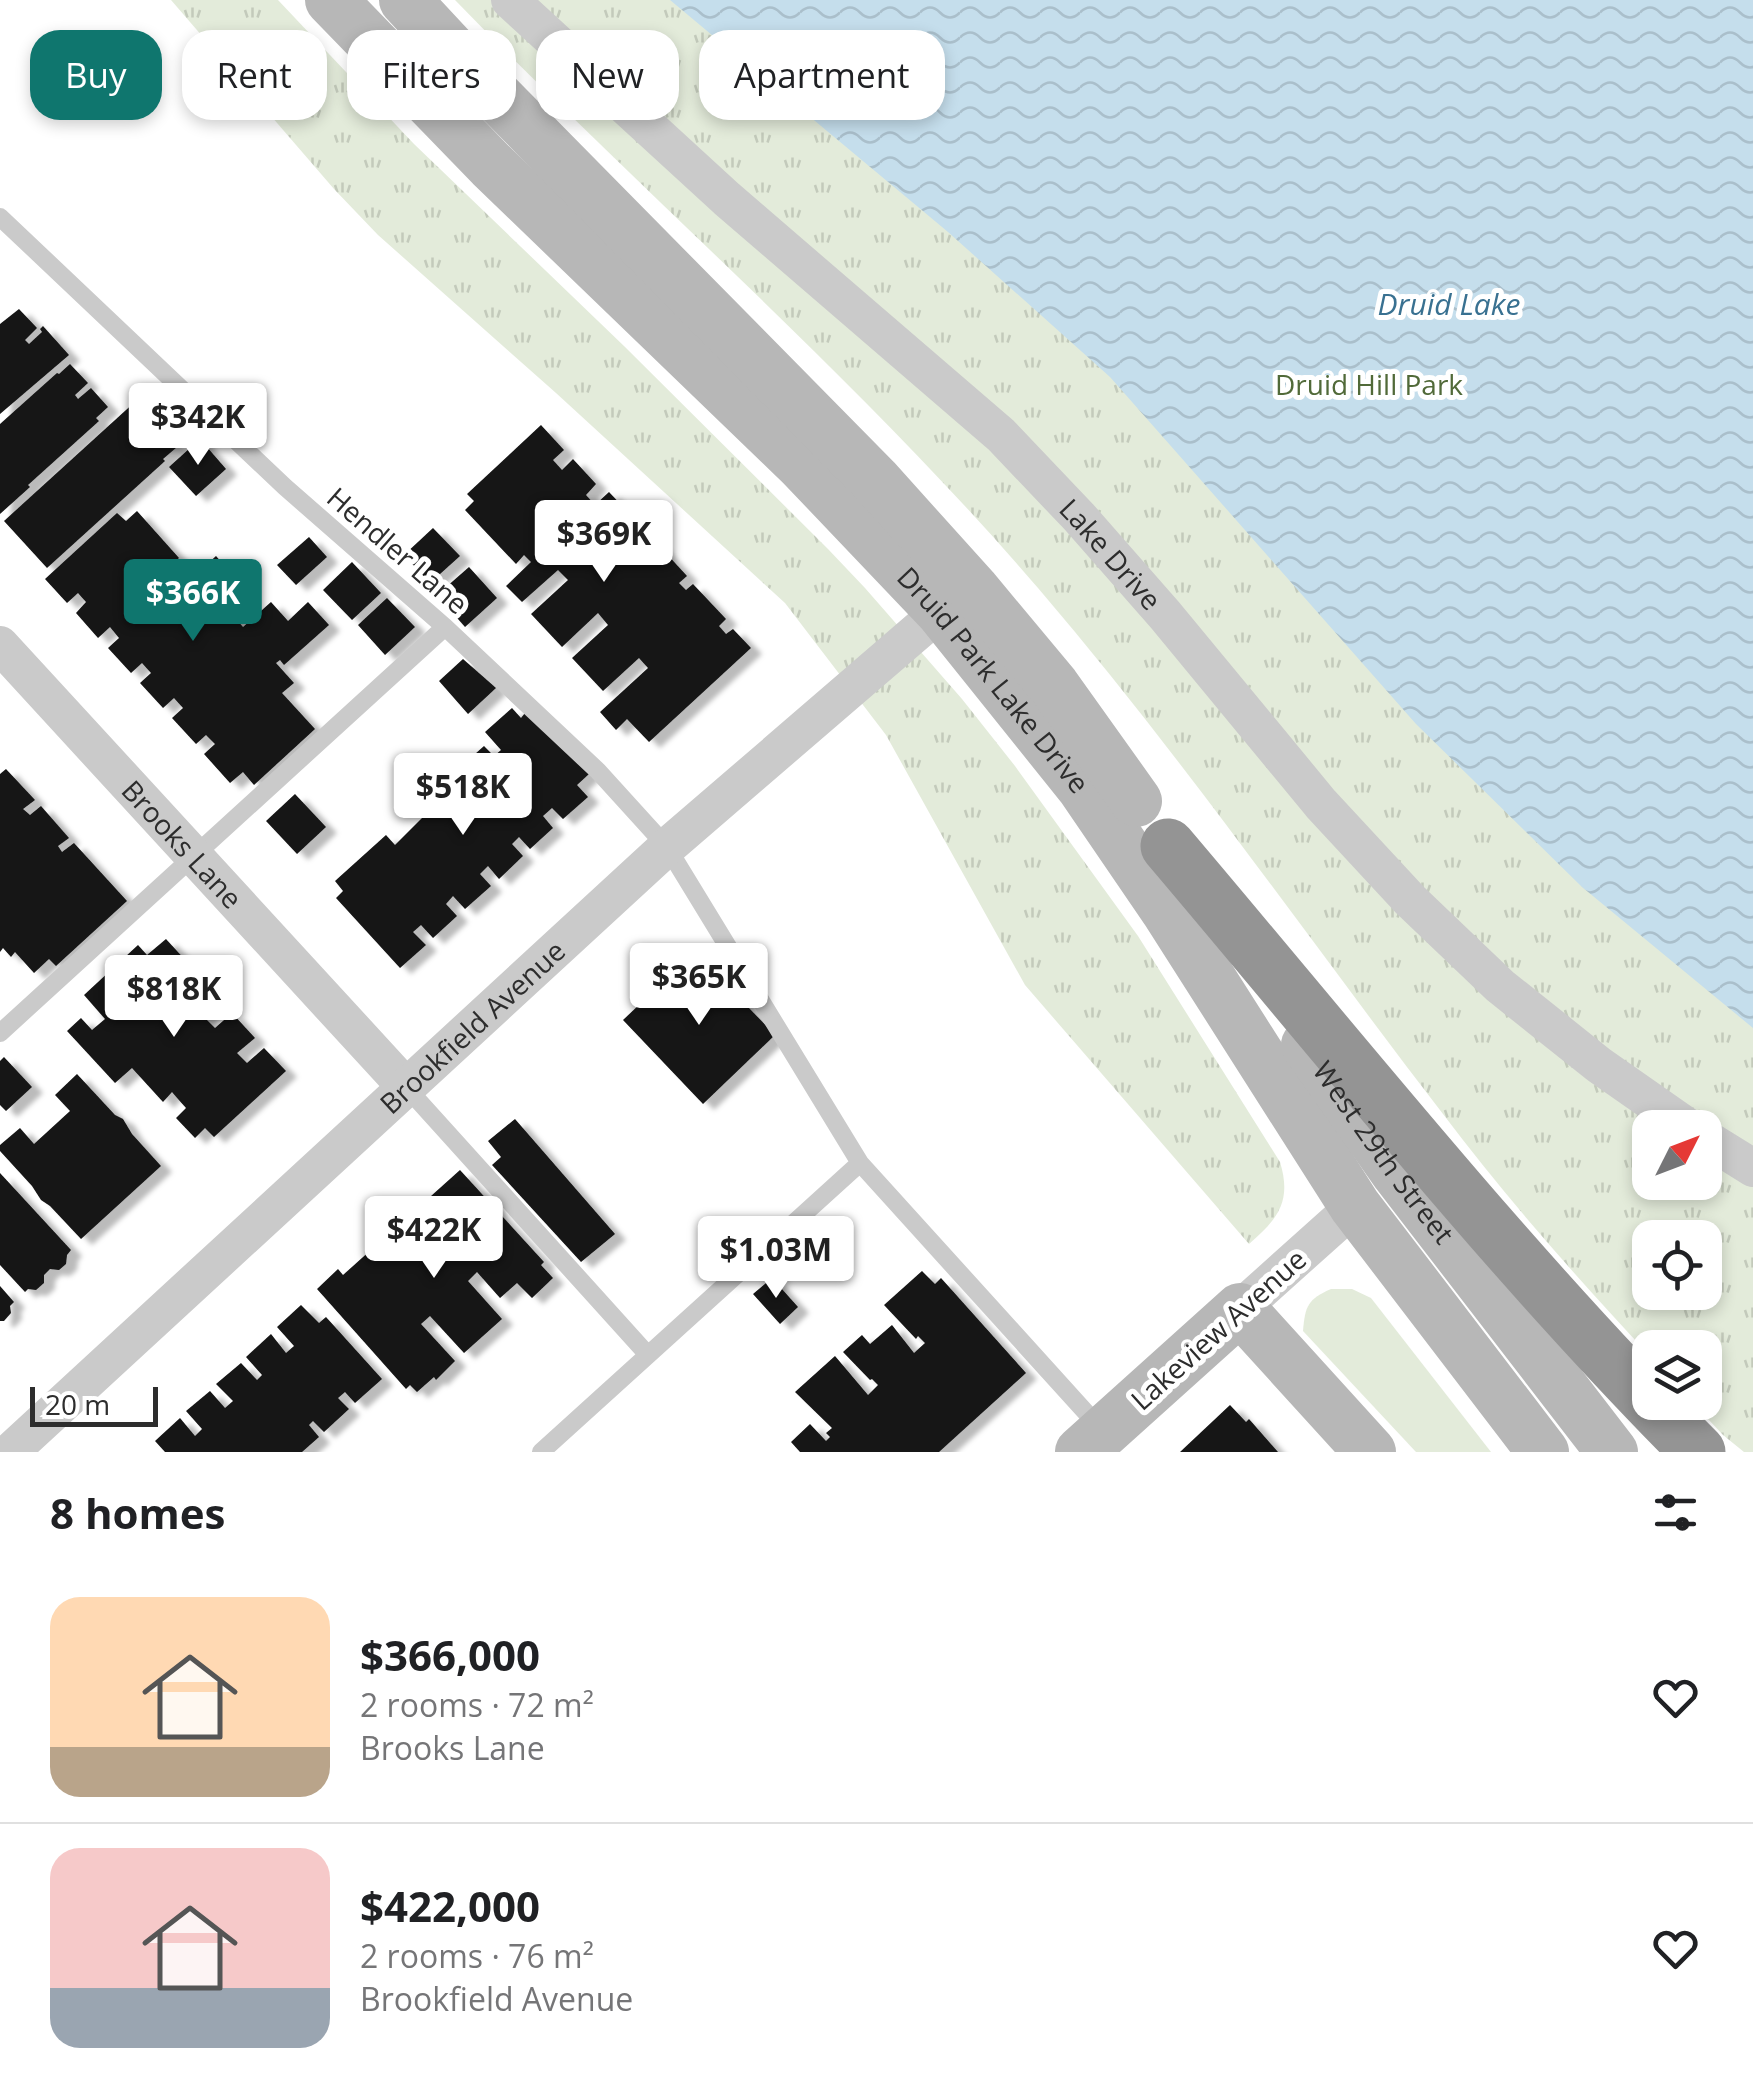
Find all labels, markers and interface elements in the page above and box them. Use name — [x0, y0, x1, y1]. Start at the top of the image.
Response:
chip: Buy — [30, 30, 162, 120]
chip: Rent — [182, 30, 327, 120]
chip: Filters — [347, 30, 516, 120]
chip: New — [536, 30, 679, 120]
chip: Apartment — [699, 30, 945, 120]
water label: Druid Lake — [1378, 283, 1520, 324]
park label: Druid Hill Park — [1275, 365, 1463, 403]
pin: $342K — [128, 383, 268, 468]
text: $342K — [151, 394, 245, 437]
street label: Hendler Lane — [319, 478, 477, 622]
street label: Lake Drive — [1052, 490, 1170, 617]
pin: $369K — [534, 500, 674, 585]
text: $369K — [557, 511, 651, 554]
street label: Druid Park Lake Drive — [889, 558, 1098, 801]
pin: $366K — [123, 559, 263, 644]
text: $366K — [146, 570, 240, 613]
pin: $518K — [393, 753, 533, 838]
text: $518K — [416, 764, 510, 807]
street label: Brooks Lane — [114, 771, 251, 916]
street label: Brookfield Avenue — [371, 932, 573, 1122]
pin: $365K — [629, 943, 769, 1028]
text: $365K — [652, 954, 746, 997]
pin: $818K — [104, 955, 244, 1040]
text: $818K — [127, 966, 221, 1009]
street label: West 29th Street — [1305, 1053, 1463, 1251]
north arrow — [1632, 1110, 1722, 1200]
map controls — [1632, 1110, 1722, 1420]
pin: $422K — [364, 1196, 504, 1281]
text: $422K — [387, 1207, 481, 1250]
pin: $1.03M — [695, 1216, 857, 1301]
button: locate — [1632, 1220, 1722, 1310]
text: $1.03M — [720, 1227, 832, 1270]
street label: Lakeview Avenue — [1122, 1240, 1314, 1418]
button: layers — [1632, 1330, 1722, 1420]
scale bar — [30, 1382, 158, 1426]
text: 20 m — [45, 1385, 110, 1423]
text: 8 homes — [50, 1484, 225, 1541]
icon: filters — [1648, 1485, 1703, 1540]
text: $366,000 — [360, 1626, 540, 1683]
icon: home — [130, 1637, 250, 1757]
icon: heart — [1648, 1670, 1703, 1725]
text: 2 rooms · 72 m² — [360, 1683, 594, 1726]
text: Brooks Lane — [360, 1726, 545, 1769]
text: $422,000 — [360, 1877, 540, 1934]
icon: home — [130, 1888, 250, 2008]
icon: heart — [1648, 1921, 1703, 1976]
text: 2 rooms · 76 m² — [360, 1934, 594, 1977]
text: Brookfield Avenue — [360, 1977, 633, 2020]

